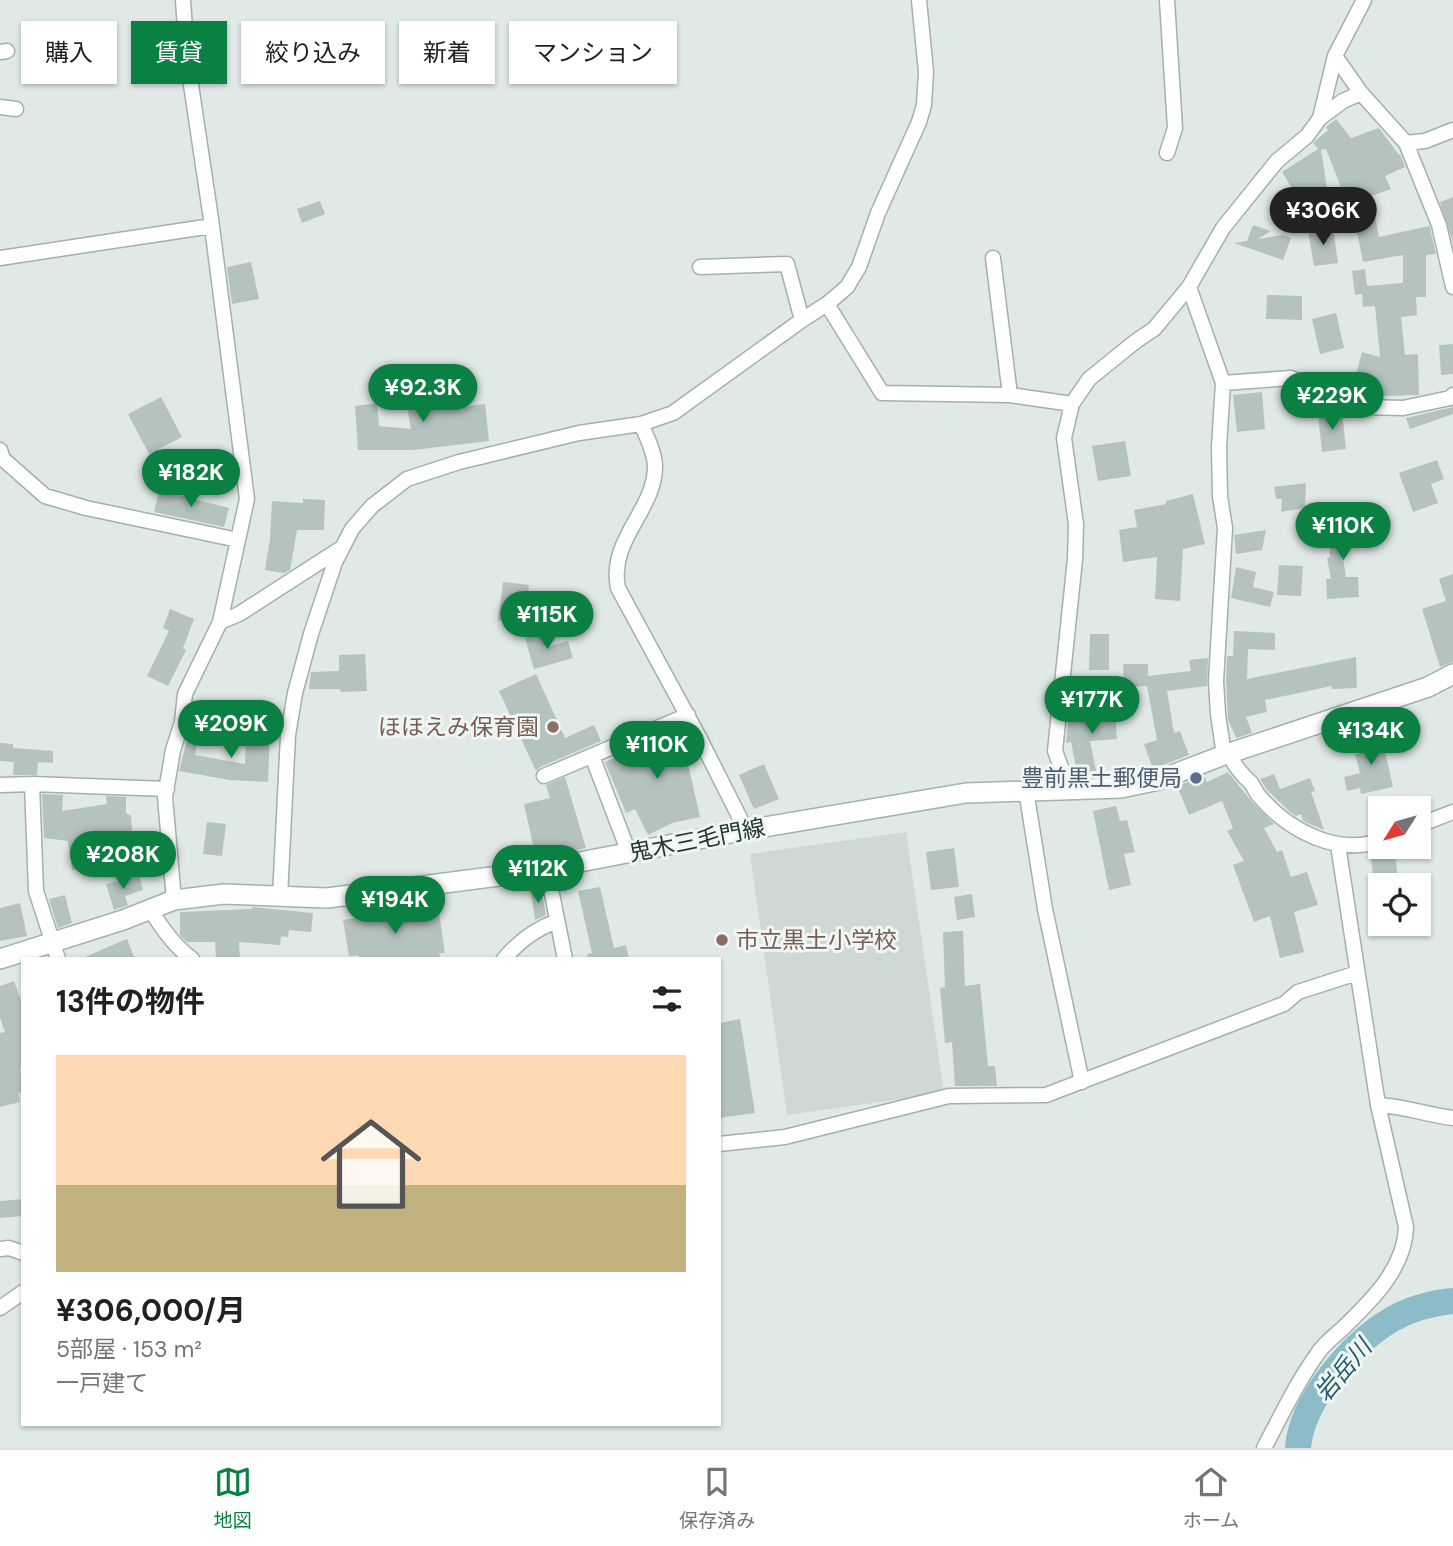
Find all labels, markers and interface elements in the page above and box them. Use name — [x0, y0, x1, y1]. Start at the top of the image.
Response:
chip: 購入 — [21, 21, 117, 84]
chip: 賃貸 — [131, 21, 227, 84]
chip: 絞り込み — [241, 21, 385, 84]
chip: 新着 — [399, 21, 495, 84]
chip: マンション — [509, 21, 677, 84]
pin: ¥306K — [1274, 188, 1372, 247]
text: ¥306K — [1286, 195, 1360, 225]
pin: ¥92.3K — [366, 364, 480, 424]
text: ¥92.3K — [384, 372, 462, 402]
pin: ¥229K — [1283, 372, 1381, 432]
text: ¥229K — [1296, 380, 1368, 410]
pin: ¥182K — [142, 449, 240, 509]
text: ¥182K — [158, 457, 224, 487]
pin: ¥110K — [1294, 503, 1392, 562]
text: ¥110K — [1312, 510, 1374, 540]
pin: ¥115K — [498, 592, 596, 651]
text: ¥115K — [516, 599, 578, 629]
pin: ¥177K — [1043, 676, 1141, 736]
text: ¥177K — [1060, 684, 1124, 714]
pin: ¥209K — [182, 700, 280, 760]
text: ¥209K — [194, 708, 268, 738]
pin: ¥134K — [1322, 708, 1420, 767]
place label: ほほえみ保育園 — [378, 712, 539, 742]
text: ¥134K — [1337, 715, 1405, 745]
marker: ほほえみ保育園 — [545, 719, 561, 735]
pin: ¥110K — [608, 722, 706, 781]
text: ¥110K — [626, 729, 688, 759]
place label: 豊前黒土郵便局 — [1021, 763, 1182, 793]
marker: 豊前黒土郵便局 — [1188, 770, 1204, 786]
north arrow — [1368, 796, 1432, 859]
map controls — [1368, 796, 1431, 936]
street label: 鬼木三毛門線 — [626, 812, 768, 868]
pin: ¥208K — [74, 832, 172, 891]
text: ¥208K — [86, 839, 160, 869]
pin: ¥112K — [489, 846, 587, 905]
text: ¥112K — [508, 853, 568, 883]
button: locate — [1368, 873, 1431, 936]
pin: ¥194K — [346, 876, 444, 936]
text: ¥194K — [361, 884, 429, 914]
place label: 市立黒土小学校 — [736, 925, 897, 955]
marker: 市立黒土小学校 — [714, 932, 730, 948]
icon: filters — [648, 980, 686, 1018]
text: 13件の物件 — [56, 982, 205, 1021]
icon: home — [308, 1101, 434, 1227]
text: ¥306,000/月 — [56, 1291, 246, 1330]
water label: 岩岳川 — [1308, 1330, 1380, 1408]
text: 5部屋 · 153 m² — [56, 1334, 202, 1364]
text: 一戸建て — [56, 1368, 148, 1398]
tab: 地図 — [214, 1463, 252, 1533]
tab: 保存済み — [679, 1463, 755, 1533]
tab: ホーム — [1183, 1463, 1239, 1533]

